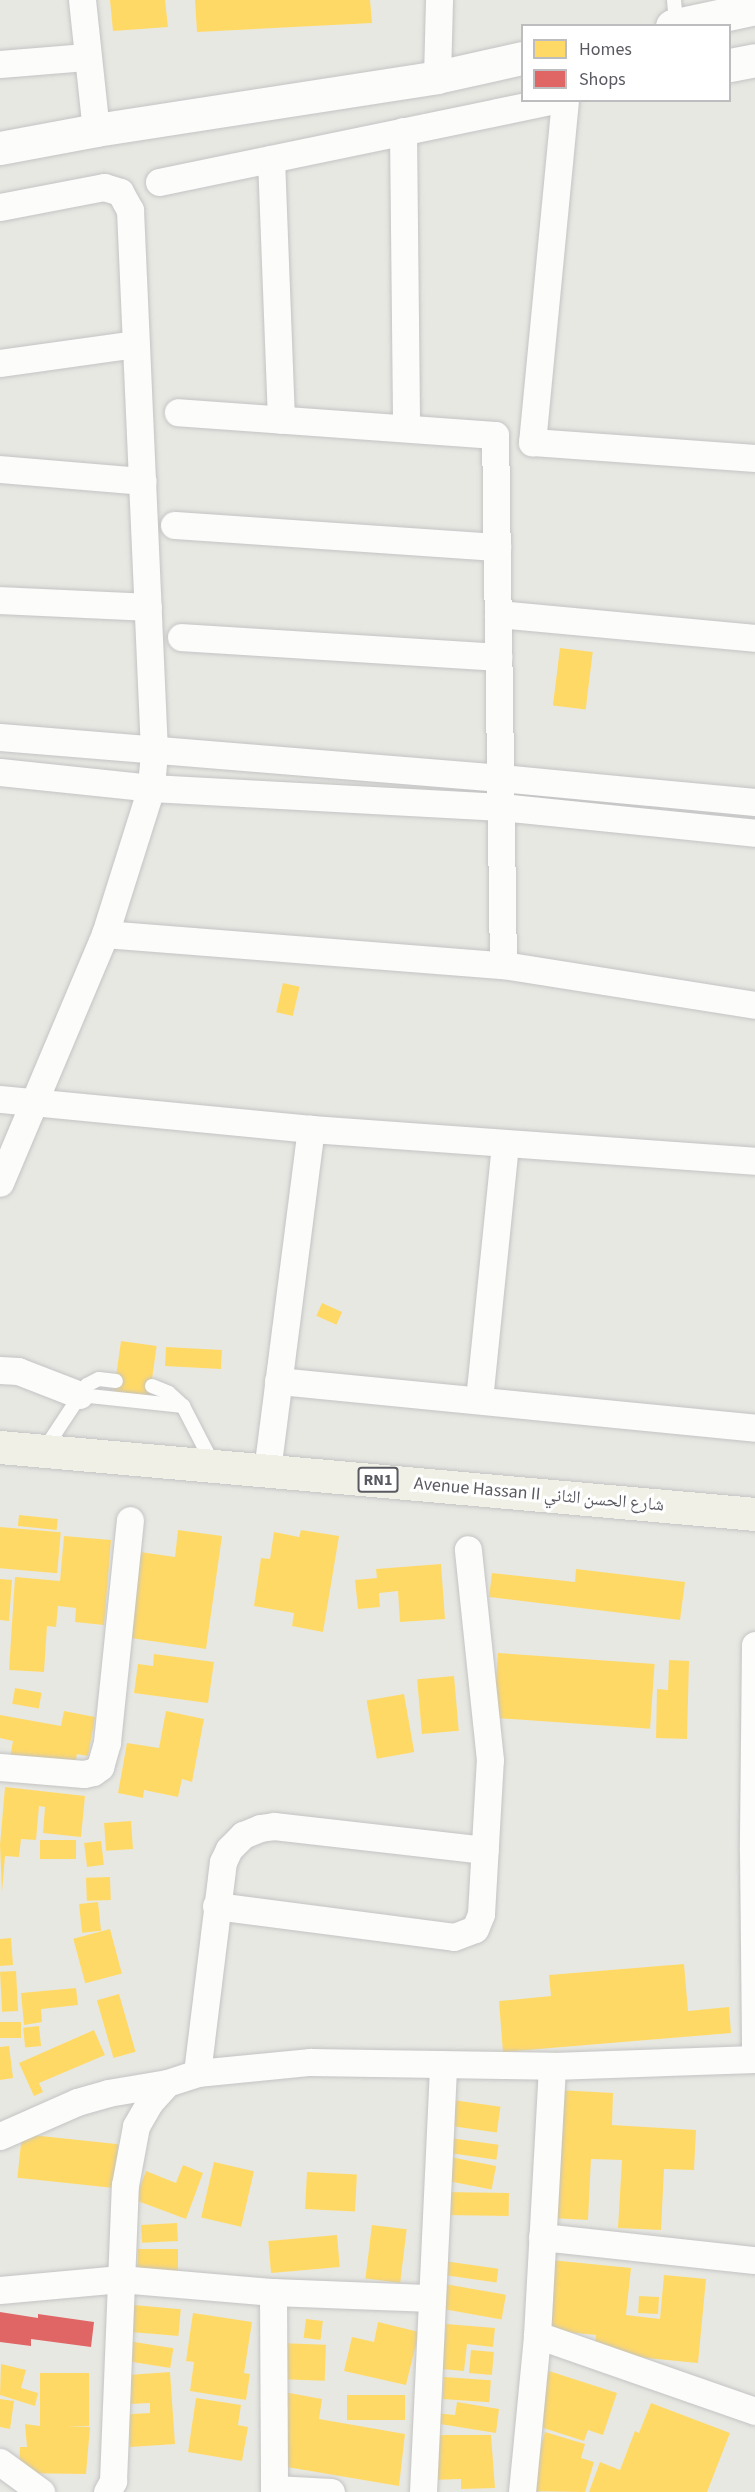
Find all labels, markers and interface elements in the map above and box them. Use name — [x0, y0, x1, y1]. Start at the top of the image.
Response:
legend — [521, 24, 731, 102]
text: Homes — [579, 37, 632, 62]
text: Shops — [579, 67, 626, 92]
road number: RN1 — [357, 1467, 399, 1493]
street label: Avenue Hassan II شارع الحسن الثاني — [413, 1473, 665, 1517]

